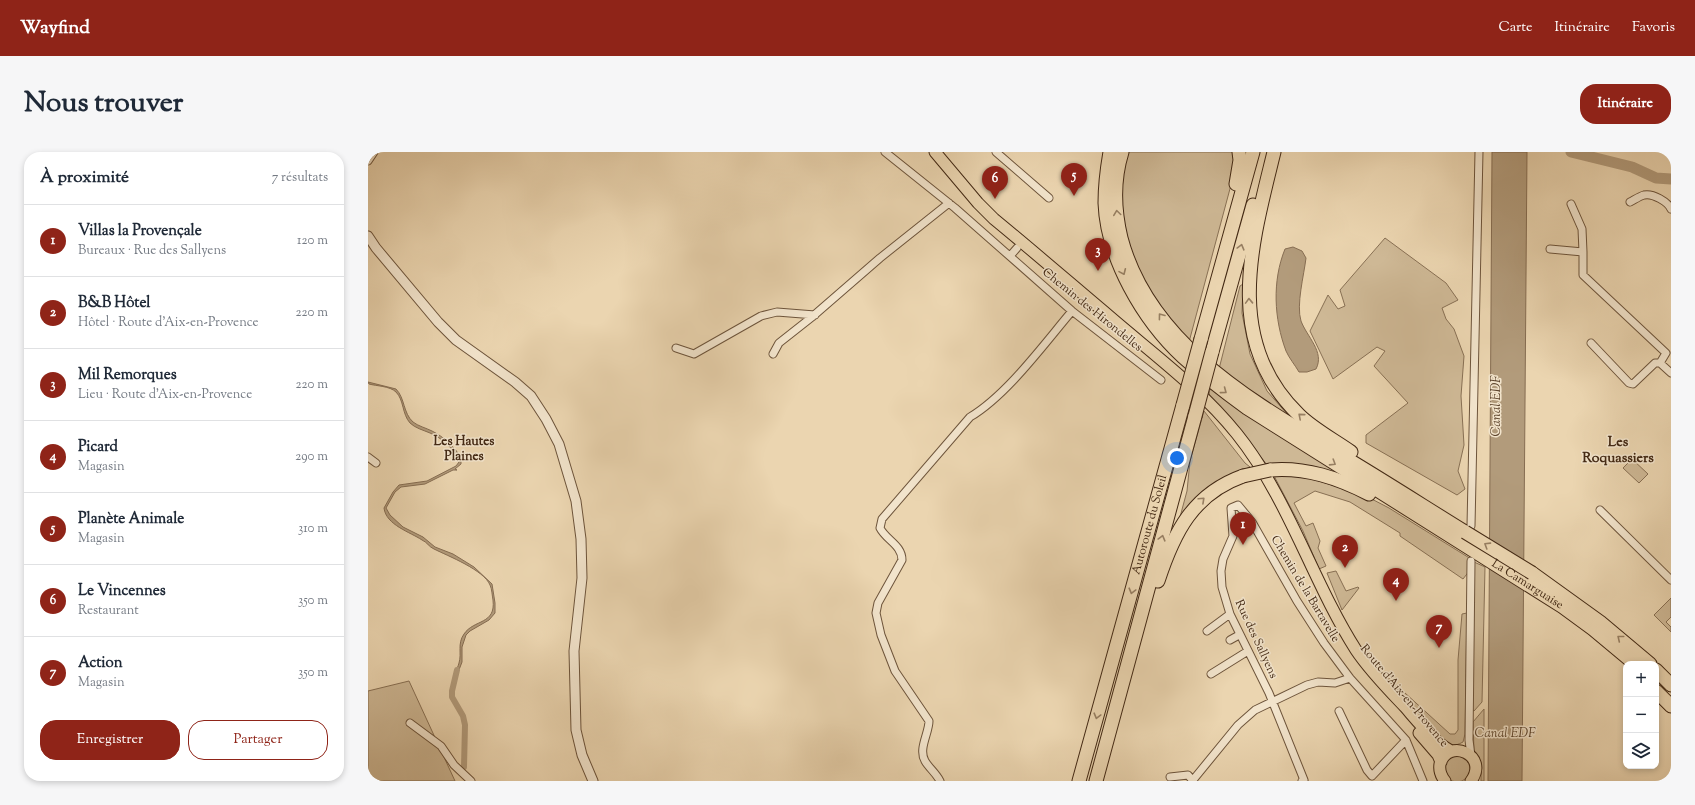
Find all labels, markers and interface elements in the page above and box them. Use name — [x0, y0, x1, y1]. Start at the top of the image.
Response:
text: Wayfind — [20, 15, 90, 42]
text: Carte — [1499, 18, 1532, 38]
text: Itinéraire — [1554, 18, 1610, 38]
text: Favoris — [1632, 18, 1675, 38]
text: Nous trouver — [24, 84, 183, 124]
button: Itinéraire — [1580, 84, 1671, 124]
pin: 5 — [1061, 163, 1087, 196]
text: À proximité — [40, 166, 129, 190]
pin: 6 — [982, 166, 1008, 199]
text: 7 résultats — [272, 169, 328, 187]
one-way arrow — [1113, 210, 1122, 216]
text: Villas la Provençale — [78, 221, 202, 242]
text: 1 — [51, 232, 55, 250]
text: 120 m — [297, 232, 328, 250]
pin: 3 — [1085, 238, 1111, 271]
text: Bureaux · Rue des Sallyens — [78, 242, 226, 260]
one-way arrow — [1236, 244, 1245, 251]
street label: Chemin des Hirondelles — [1038, 264, 1146, 356]
one-way arrow — [1118, 269, 1126, 276]
text: B&B Hôtel — [78, 293, 151, 314]
one-way arrow — [1244, 298, 1253, 304]
text: 2 — [50, 304, 56, 322]
text: 220 m — [295, 304, 328, 322]
text: Hôtel · Route d'Aix-en-Provence — [78, 314, 259, 332]
one-way arrow — [1159, 314, 1166, 321]
text: Mil Remorques — [78, 365, 177, 386]
water label: Canal EDF — [1488, 375, 1506, 437]
text: 3 — [50, 376, 56, 394]
text: 220 m — [295, 376, 328, 394]
text: Lieu · Route d'Aix-en-Provence — [78, 386, 252, 404]
one-way arrow — [1220, 386, 1227, 394]
one-way arrow — [1298, 413, 1306, 420]
district label: Les Hautes Plaines — [434, 433, 494, 466]
district label: Les Roquassiers — [1582, 433, 1654, 469]
text: Picard — [78, 437, 118, 458]
text: 4 — [50, 448, 56, 466]
text: 290 m — [295, 448, 328, 466]
your location — [1167, 448, 1187, 468]
text: Magasin — [78, 458, 125, 476]
one-way arrow — [1329, 458, 1336, 465]
street label: Autoroute du Soleil — [1128, 472, 1172, 577]
one-way arrow — [1198, 498, 1205, 505]
text: Planète Animale — [78, 509, 184, 530]
pin: 1 — [1230, 512, 1256, 545]
text: 5 — [51, 520, 55, 538]
text: 310 m — [298, 520, 328, 538]
text: Magasin — [78, 530, 125, 548]
street label: Chemin de la Bartavelle — [1266, 532, 1344, 646]
one-way arrow — [1157, 534, 1165, 541]
pin: 2 — [1332, 535, 1358, 568]
one-way arrow — [1484, 542, 1491, 550]
street label: La Camarguaise — [1488, 555, 1567, 614]
pin: 4 — [1383, 568, 1409, 601]
text: Le Vincennes — [78, 581, 166, 602]
one-way arrow — [1128, 587, 1137, 594]
text: 6 — [50, 592, 56, 610]
text: 350 m — [298, 592, 328, 610]
street label: Rue des Sallyens — [1230, 597, 1282, 682]
text: Restaurant — [78, 602, 139, 620]
pin: 7 — [1426, 615, 1452, 648]
one-way arrow — [1618, 636, 1625, 643]
street label: Route d'Aix-en-Provence — [1355, 641, 1453, 752]
text: Action — [78, 653, 123, 674]
map controls — [1623, 661, 1659, 769]
button: + — [1623, 661, 1659, 697]
text: 7 — [50, 664, 56, 682]
text: 350 m — [298, 664, 328, 682]
text: Magasin — [78, 674, 125, 692]
button: − — [1623, 697, 1659, 733]
one-way arrow — [1093, 712, 1102, 719]
button: Enregistrer — [40, 720, 180, 760]
button: Partager — [188, 720, 328, 760]
water label: Canal EDF — [1474, 725, 1536, 743]
button: layers — [1623, 733, 1659, 769]

